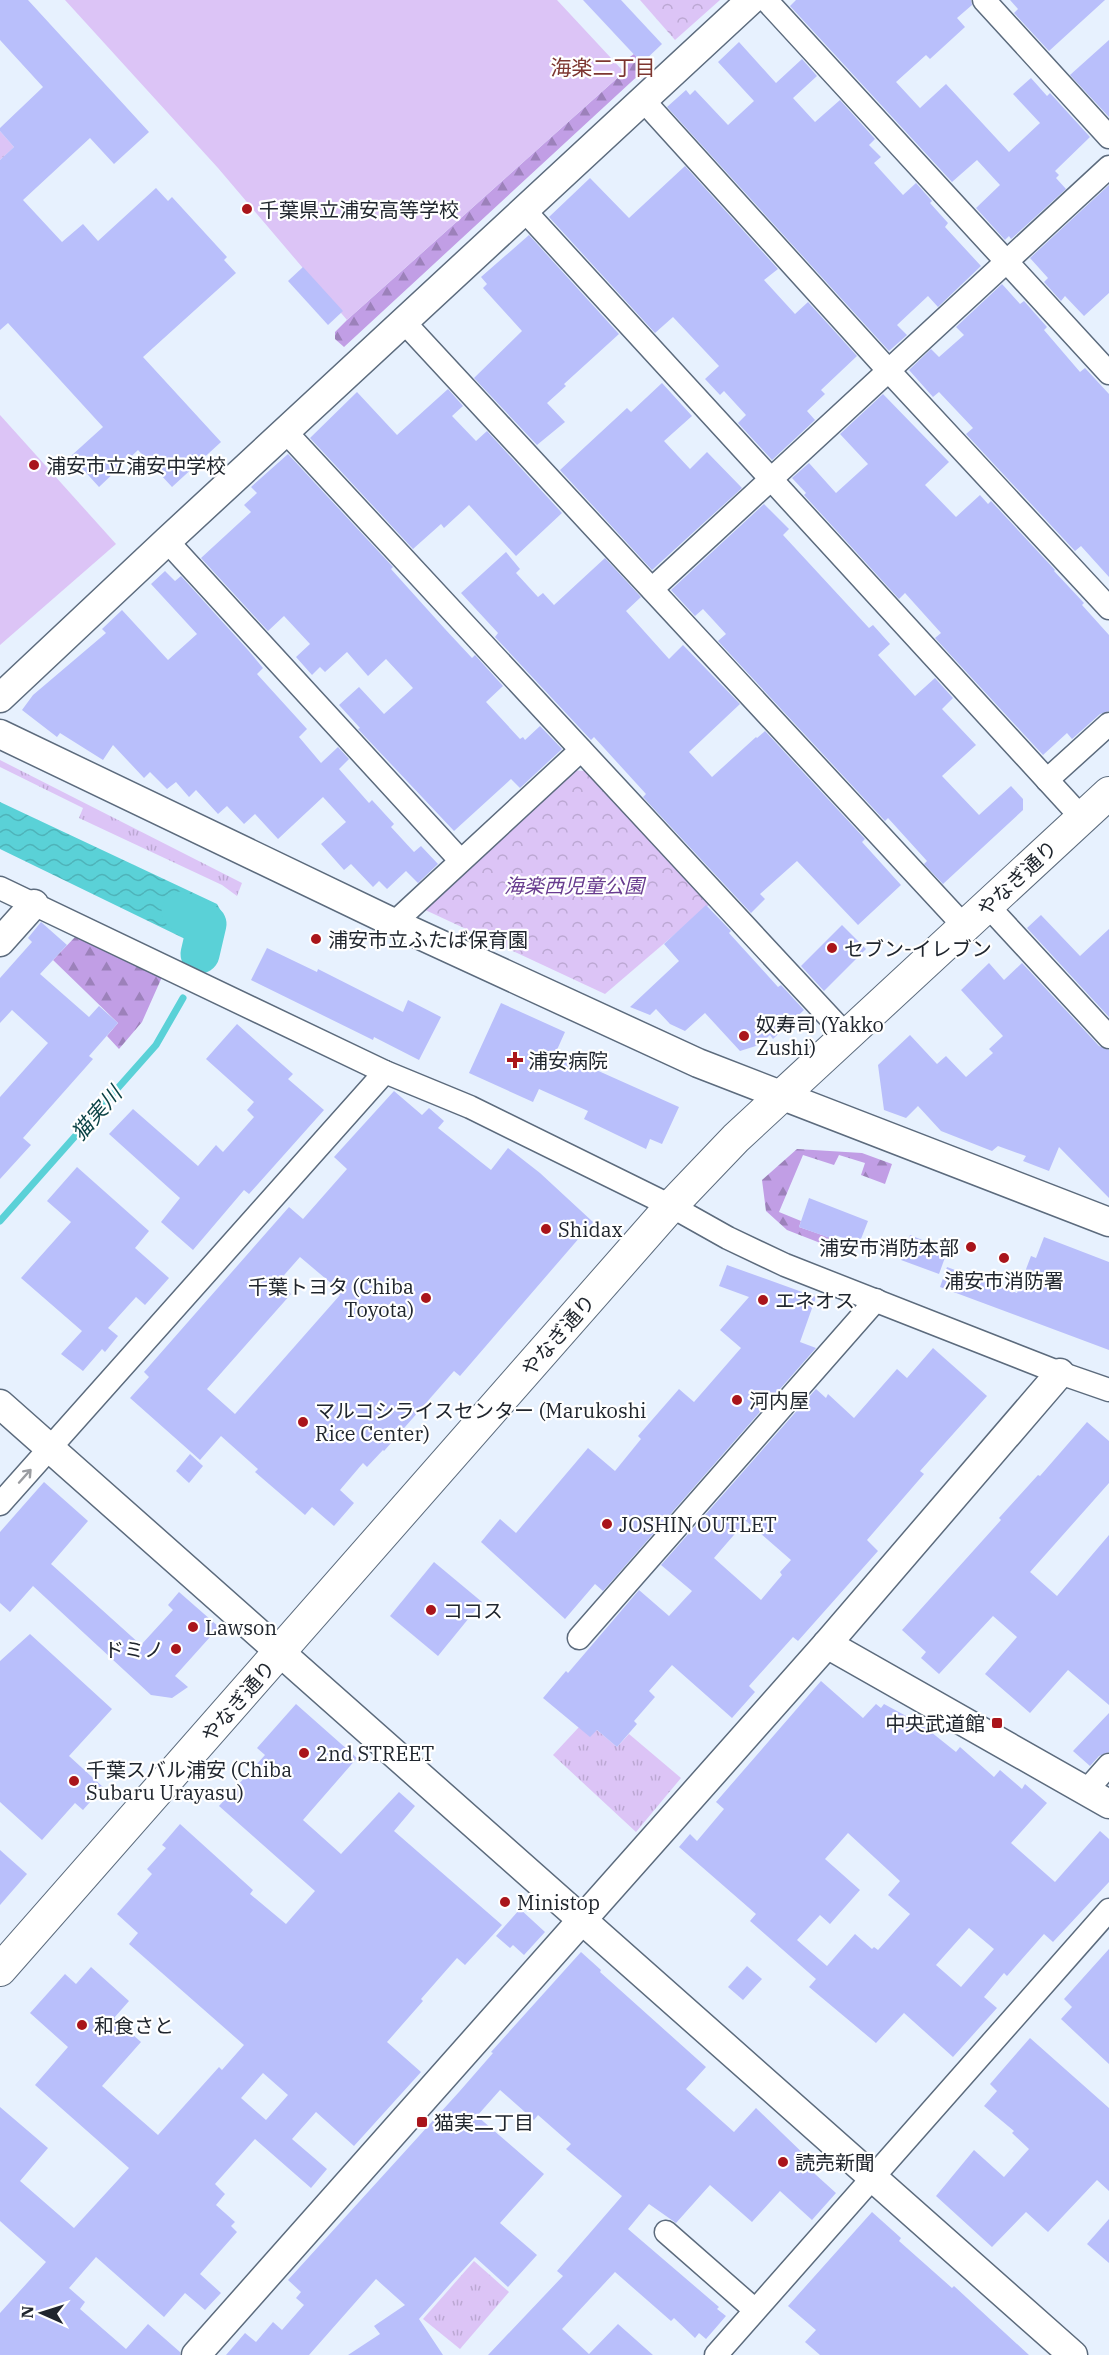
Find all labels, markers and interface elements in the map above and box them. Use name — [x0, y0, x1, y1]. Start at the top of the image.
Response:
district label: 海楽二丁目 — [551, 53, 656, 81]
place label: 千葉県立浦安高等学校 — [259, 196, 459, 223]
marker: 千葉県立浦安高等学校 — [240, 202, 254, 216]
place label: 浦安市立浦安中学校 — [46, 452, 226, 479]
marker: 浦安市立浦安中学校 — [27, 458, 41, 472]
street label: やなぎ通り — [971, 834, 1063, 922]
park label: 海楽西児童公園 — [504, 872, 647, 899]
place label: 浦安市立ふたば保育園 — [328, 926, 528, 953]
marker: 浦安市立ふたば保育園 — [309, 932, 323, 946]
place label: セブン-イレブン — [844, 935, 992, 962]
marker: セブン-イレブン — [825, 941, 839, 955]
place label: 奴寿司 (Yakko Zushi) — [756, 1011, 884, 1061]
marker: 奴寿司 (Yakko Zushi) — [737, 1029, 751, 1043]
place label: 浦安病院 — [528, 1047, 608, 1074]
marker: 浦安病院 — [506, 1051, 524, 1069]
water label: 猫実川 — [65, 1079, 129, 1146]
place label: Shidax — [558, 1216, 623, 1243]
marker: Shidax — [539, 1222, 553, 1236]
place label: 浦安市消防本部 — [819, 1234, 959, 1261]
marker: 浦安市消防本部 — [964, 1240, 978, 1254]
marker: 浦安市消防署 — [997, 1251, 1011, 1265]
place label: 浦安市消防署 — [944, 1267, 1064, 1294]
place label: 千葉トヨタ (Chiba Toyota) — [248, 1273, 414, 1323]
place label: エネオス — [775, 1287, 855, 1314]
street label: やなぎ通り — [515, 1288, 601, 1382]
marker: 千葉トヨタ (Chiba Toyota) — [419, 1291, 433, 1305]
marker: エネオス — [756, 1293, 770, 1307]
place label: 河内屋 — [749, 1387, 809, 1414]
marker: 河内屋 — [730, 1393, 744, 1407]
place label: マルコシライスセンター (Marukoshi Rice Center) — [315, 1397, 646, 1447]
marker: マルコシライスセンター (Marukoshi Rice Center) — [296, 1415, 310, 1429]
one-way arrow — [18, 1469, 32, 1484]
place label: JOSHIN OUTLET — [619, 1511, 777, 1538]
marker: JOSHIN OUTLET — [600, 1517, 614, 1531]
place label: ココス — [443, 1597, 503, 1624]
marker: ココス — [424, 1603, 438, 1617]
place label: Lawson — [205, 1614, 277, 1641]
marker: Lawson — [186, 1620, 200, 1634]
place label: ドミノ — [104, 1636, 164, 1663]
marker: ドミノ — [169, 1642, 183, 1656]
street label: やなぎ通り — [195, 1654, 281, 1748]
place label: 中央武道館 — [885, 1710, 985, 1737]
marker: 中央武道館 — [990, 1716, 1004, 1730]
place label: 2nd STREET — [316, 1740, 434, 1767]
marker: 2nd STREET — [297, 1746, 311, 1760]
place label: 千葉スバル浦安 (Chiba Subaru Urayasu) — [86, 1756, 292, 1806]
marker: 千葉スバル浦安 (Chiba Subaru Urayasu) — [67, 1774, 81, 1788]
place label: Ministop — [517, 1889, 600, 1916]
marker: Ministop — [498, 1895, 512, 1909]
place label: 和食さと — [94, 2012, 174, 2039]
marker: 和食さと — [75, 2018, 89, 2032]
place label: 猫実二丁目 — [434, 2109, 534, 2136]
marker: 猫実二丁目 — [415, 2115, 429, 2129]
place label: 読売新聞 — [795, 2149, 875, 2176]
marker: 読売新聞 — [776, 2155, 790, 2169]
north arrow — [12, 2283, 72, 2343]
text: N — [17, 2305, 37, 2319]

